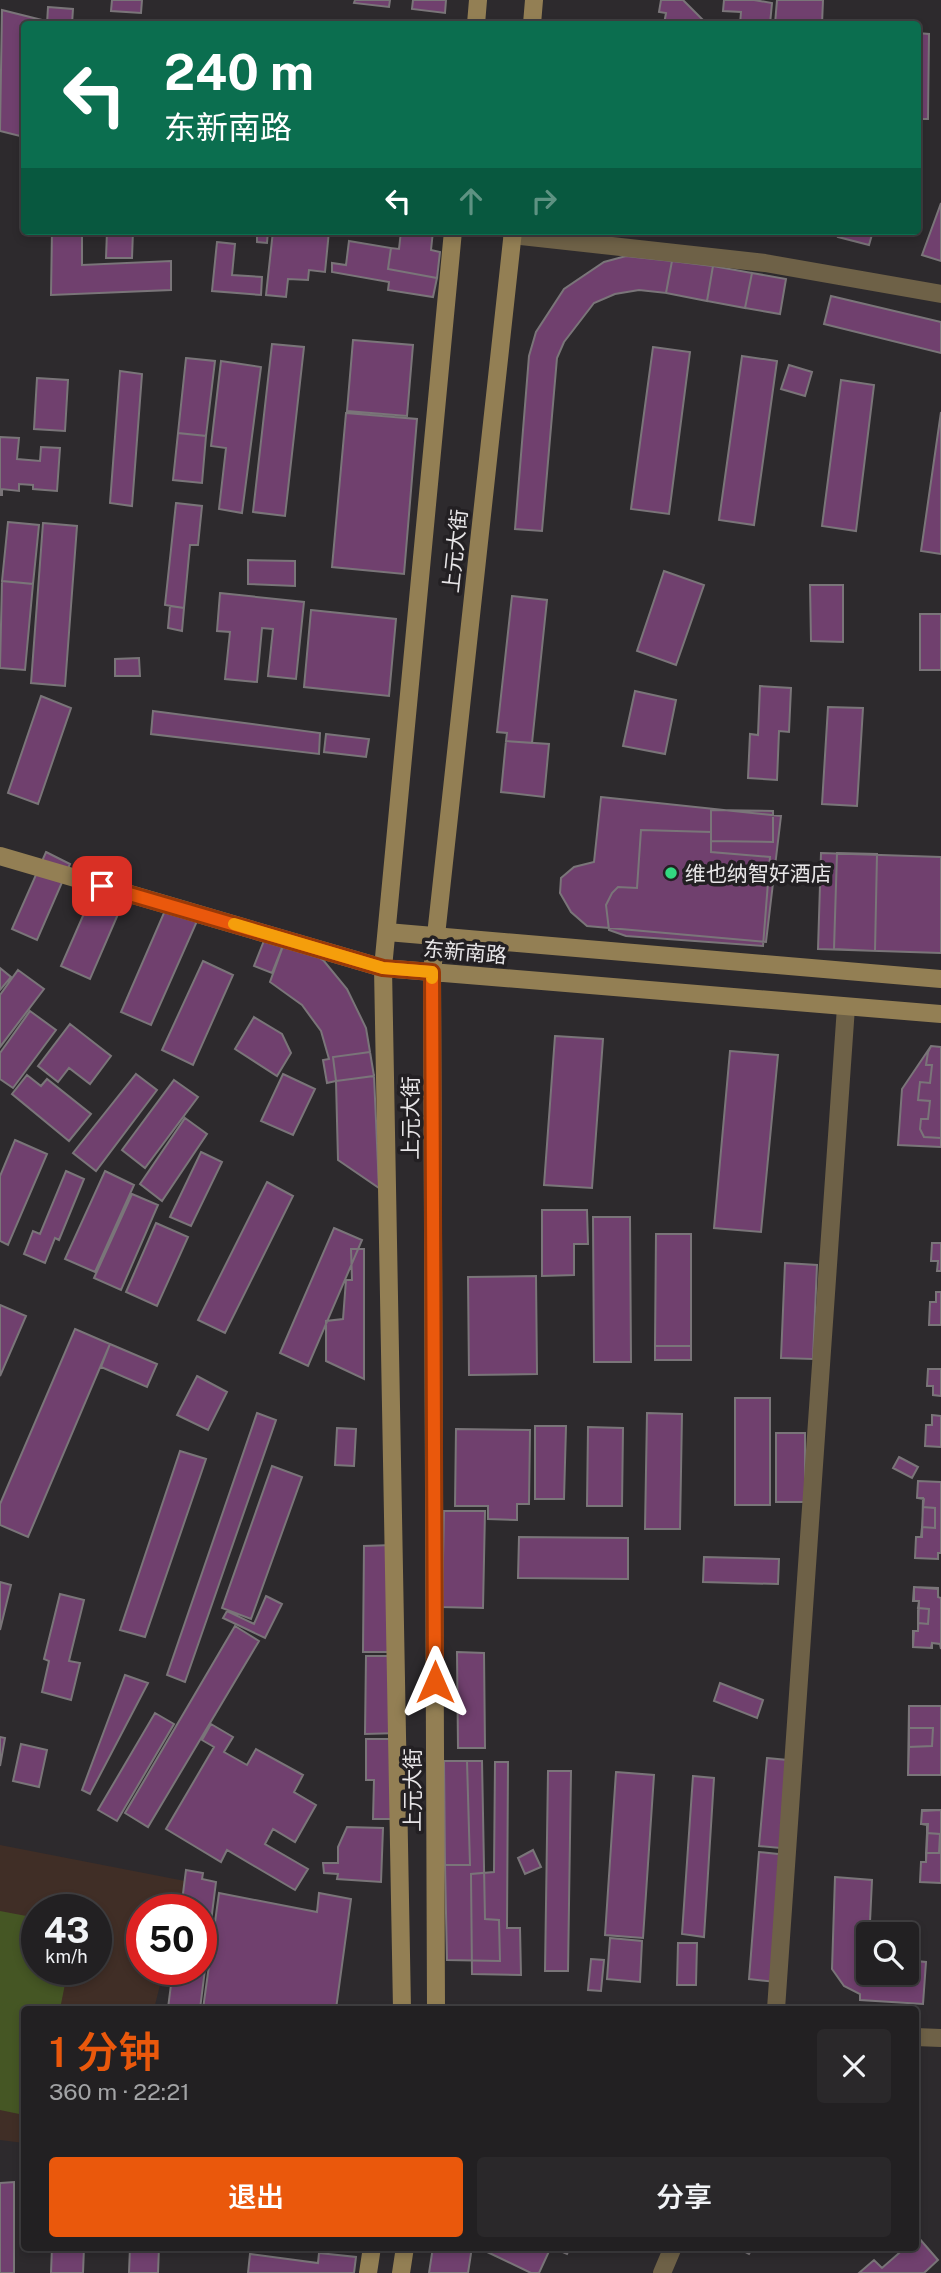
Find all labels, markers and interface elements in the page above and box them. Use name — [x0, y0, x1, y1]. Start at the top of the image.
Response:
text: 240 m — [164, 43, 314, 101]
icon: left — [49, 49, 140, 140]
text: 东新南路 — [164, 109, 292, 146]
icon: left — [379, 182, 417, 220]
icon: ahead — [452, 182, 490, 220]
icon: right — [525, 182, 563, 220]
street label: 上元大街 — [438, 508, 472, 594]
pin — [72, 856, 132, 916]
place label: 维也纳智好酒店 — [685, 861, 832, 886]
marker: 维也纳智好酒店 — [663, 865, 679, 881]
icon: arrive — [83, 867, 121, 905]
street label: 东新南路 — [422, 936, 508, 968]
street label: 上元大街 — [398, 1076, 423, 1160]
position arrow — [398, 1645, 472, 1719]
street label: 上元大街 — [400, 1748, 425, 1832]
speed limit sign: 50 — [126, 1894, 217, 1985]
text: 43 — [43, 1910, 90, 1951]
map controls — [856, 1922, 919, 1985]
button: search — [856, 1922, 919, 1985]
text: km/h — [45, 1946, 88, 1967]
text: 1 分钟 — [49, 2027, 160, 2076]
button: close — [817, 2029, 891, 2103]
text: 360 m · 22:21 — [49, 2078, 190, 2105]
button: 退出 — [49, 2157, 463, 2237]
button: 分享 — [477, 2157, 891, 2237]

